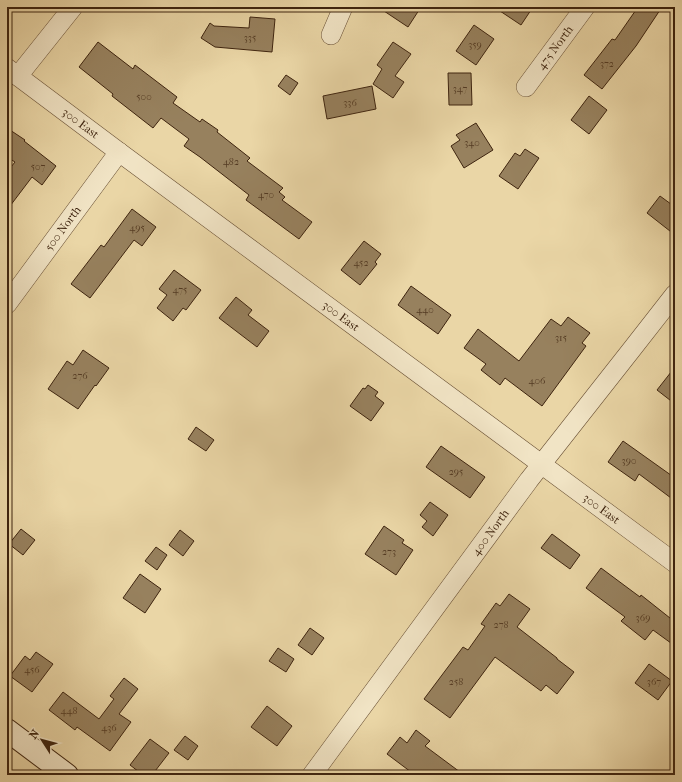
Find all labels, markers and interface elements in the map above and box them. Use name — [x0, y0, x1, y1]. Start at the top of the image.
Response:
street label: 475 North — [534, 23, 576, 72]
house number: 335 — [244, 32, 256, 44]
house number: 359 — [468, 39, 482, 51]
house number: 372 — [600, 58, 614, 70]
house number: 347 — [453, 83, 467, 95]
house number: 500 — [136, 91, 152, 103]
house number: 336 — [343, 97, 357, 109]
street label: 300 East — [59, 105, 102, 142]
house number: 340 — [464, 137, 480, 149]
house number: 482 — [223, 156, 239, 168]
house number: 507 — [31, 161, 45, 173]
house number: 470 — [258, 189, 274, 201]
street label: 500 North — [42, 203, 84, 253]
house number: 495 — [129, 222, 145, 234]
house number: 452 — [353, 257, 369, 269]
house number: 475 — [173, 284, 187, 296]
street label: 300 East — [320, 298, 363, 335]
house number: 440 — [416, 304, 434, 316]
house number: 315 — [555, 332, 567, 344]
house number: 276 — [72, 370, 88, 382]
house number: 406 — [529, 375, 546, 387]
house number: 390 — [622, 455, 636, 467]
house number: 295 — [449, 466, 463, 478]
street label: 300 East — [580, 490, 623, 527]
street label: 400 North — [469, 506, 512, 558]
house number: 273 — [382, 546, 396, 558]
house number: 369 — [636, 612, 650, 624]
house number: 278 — [494, 619, 509, 631]
house number: 456 — [24, 664, 40, 676]
house number: 258 — [449, 676, 463, 688]
house number: 367 — [647, 676, 661, 688]
house number: 448 — [61, 705, 77, 717]
north arrow — [22, 720, 62, 760]
house number: 436 — [101, 722, 117, 734]
text: N — [27, 727, 42, 742]

